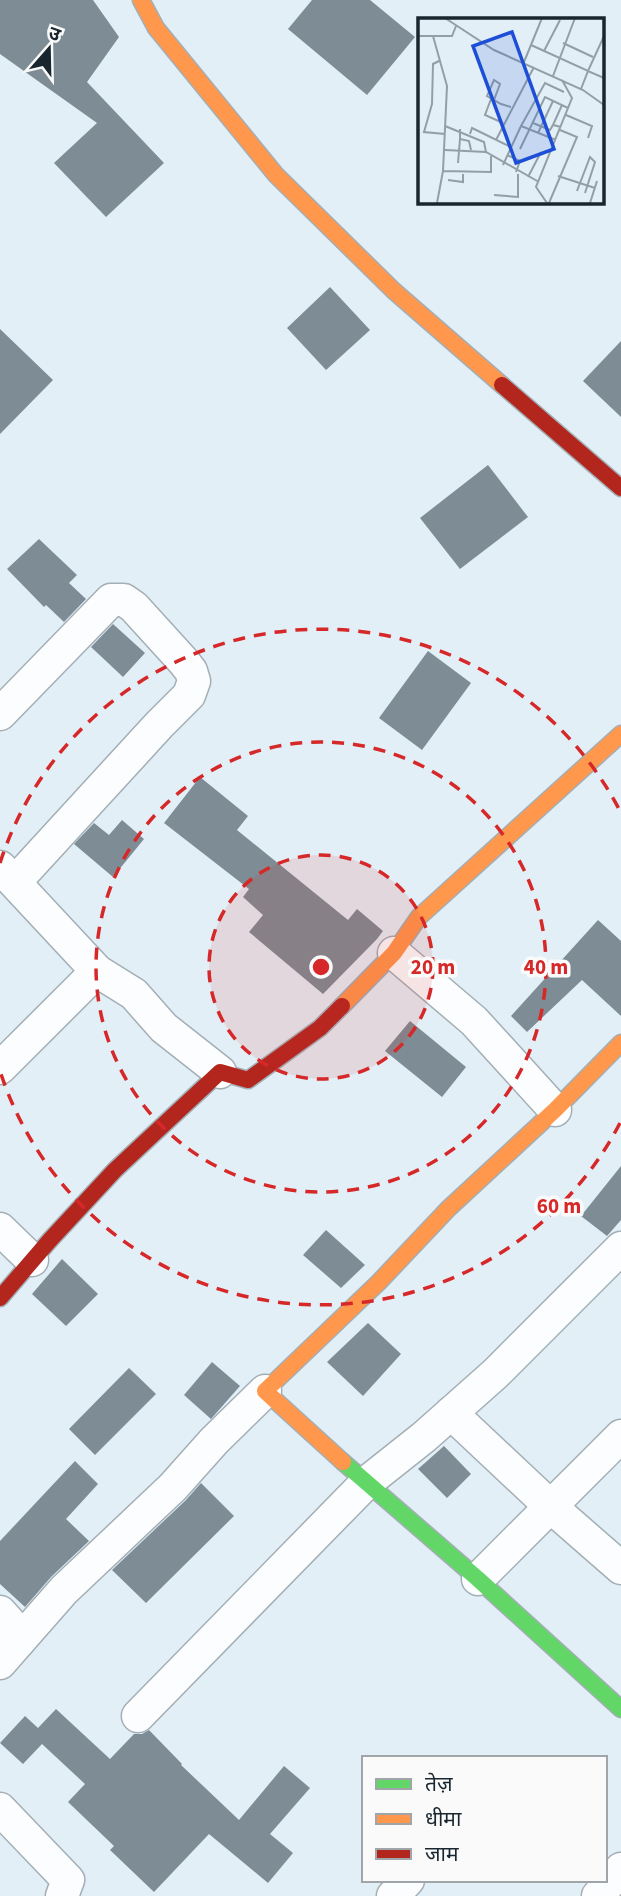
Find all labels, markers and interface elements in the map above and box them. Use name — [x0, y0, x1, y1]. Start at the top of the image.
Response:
north arrow — [14, 14, 84, 84]
inset map — [418, 18, 604, 203]
text: उ — [44, 20, 65, 49]
text: 20 m — [411, 952, 455, 982]
text: 40 m — [524, 952, 568, 982]
centre of rings — [309, 955, 333, 979]
text: 60 m — [537, 1191, 581, 1221]
legend — [362, 1756, 607, 1882]
text: तेज़ — [425, 1769, 453, 1799]
text: धीमा — [425, 1804, 462, 1834]
text: जाम — [425, 1839, 459, 1869]

